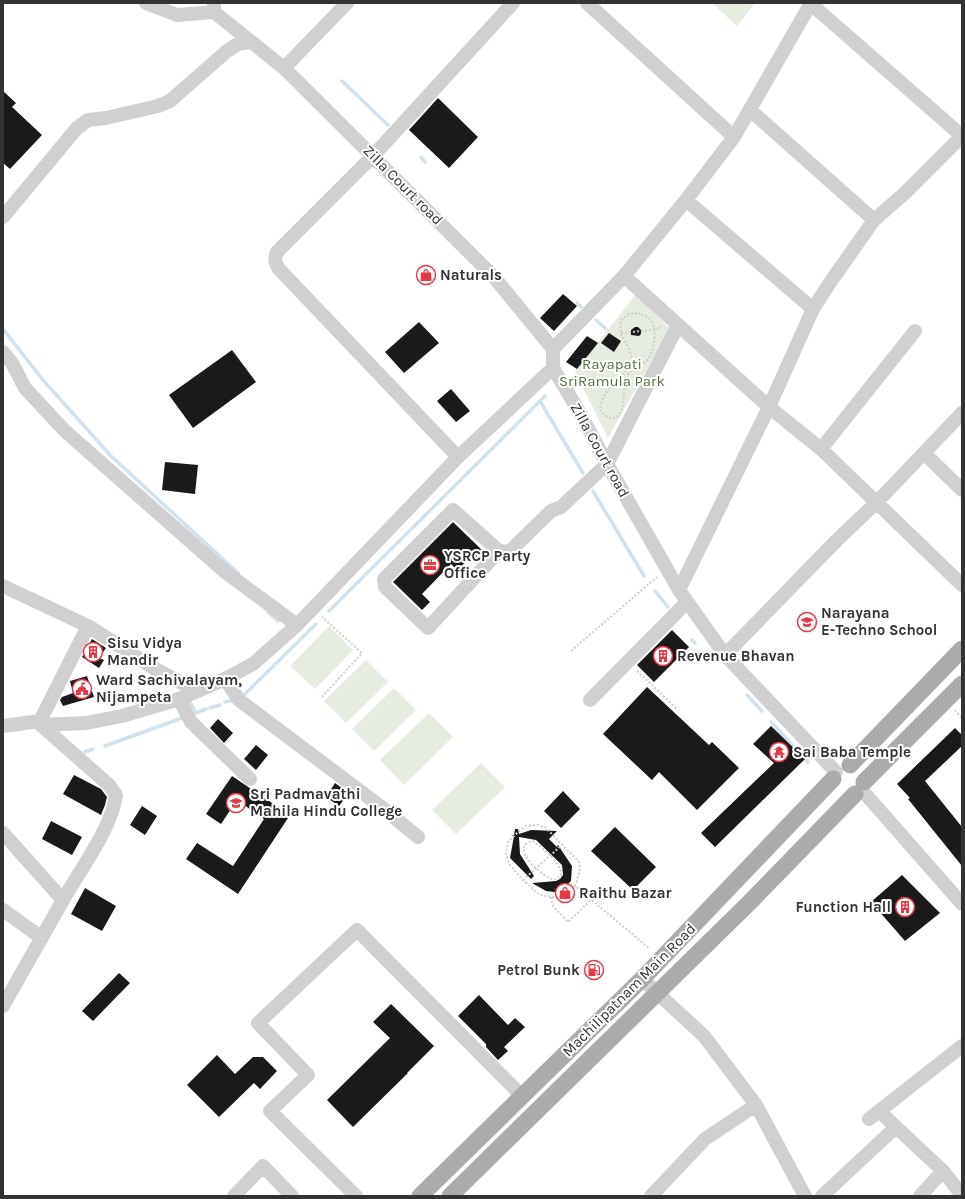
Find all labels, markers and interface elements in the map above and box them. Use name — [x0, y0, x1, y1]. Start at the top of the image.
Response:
street label: Zilla Court road — [359, 141, 447, 229]
shop icon: Naturals — [415, 264, 437, 286]
place label: Naturals — [440, 266, 502, 284]
park label: Rayapati SriRamula Park — [559, 355, 665, 390]
street label: Zilla Court road — [567, 400, 633, 500]
place label: YSRCP Party Office — [444, 547, 531, 582]
office icon: YSRCP Party Office — [419, 554, 441, 576]
place label: Narayana E-Techno School — [821, 604, 937, 639]
school or university icon: Narayana E-Techno School — [796, 611, 818, 633]
place label: Sisu Vidya Mandir — [107, 634, 182, 669]
building icon: Sisu Vidya Mandir — [82, 641, 104, 663]
building icon: Revenue Bhavan — [652, 645, 674, 667]
place label: Revenue Bhavan — [677, 647, 795, 665]
place label: Ward Sachivalayam, Nijampeta — [96, 671, 242, 706]
public building icon: Ward Sachivalayam, Nijampeta — [71, 678, 93, 700]
temple icon: Sai Baba Temple — [768, 741, 790, 763]
place label: Sai Baba Temple — [793, 743, 911, 761]
place label: Sri Padmavathi Mahila Hindu College — [250, 785, 402, 820]
school or university icon: Sri Padmavathi Mahila Hindu College — [225, 792, 247, 814]
shop icon: Raithu Bazar — [554, 882, 576, 904]
place label: Raithu Bazar — [579, 884, 672, 902]
building icon: Function Hall — [894, 896, 916, 918]
place label: Function Hall — [796, 898, 891, 916]
street label: Machilipatnam Main Road — [559, 920, 699, 1060]
fuel station icon: Petrol Bunk — [583, 959, 605, 981]
place label: Petrol Bunk — [497, 961, 580, 979]

